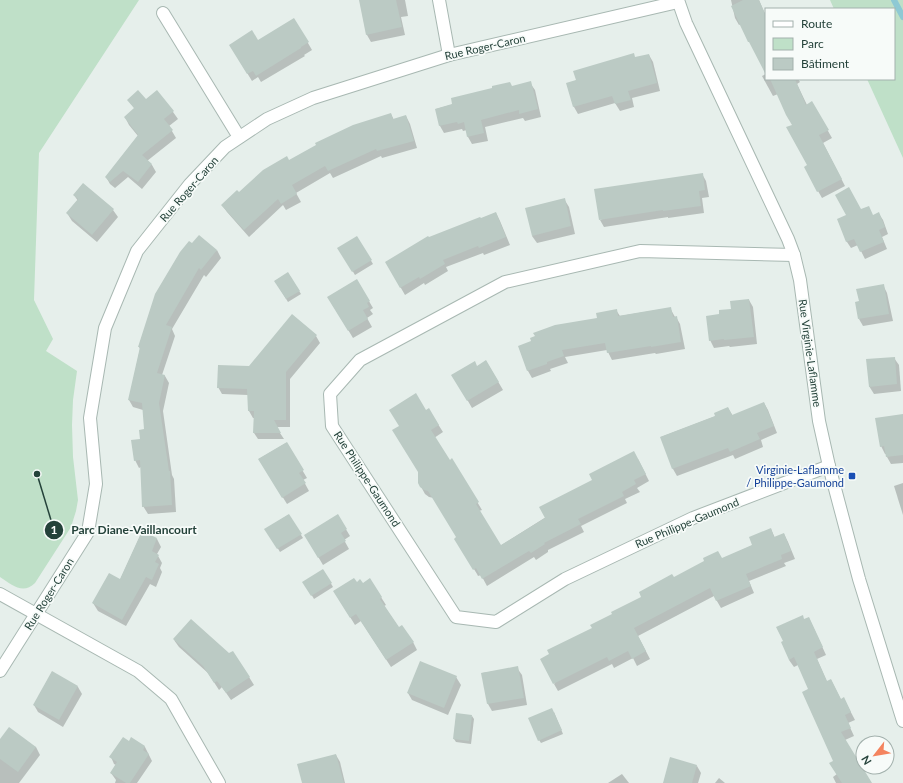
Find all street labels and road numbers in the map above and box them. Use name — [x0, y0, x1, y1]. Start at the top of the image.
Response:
street label: Rue Roger-Caron — [443, 31, 527, 62]
street label: Rue Roger-Caron — [157, 153, 221, 224]
street label: Rue Virginie-Laflamme — [796, 298, 825, 408]
street label: Rue Philippe-Gaumond — [332, 428, 403, 529]
street label: Rue Philippe-Gaumond — [633, 495, 741, 550]
street label: Rue Roger-Caron — [21, 555, 76, 632]

